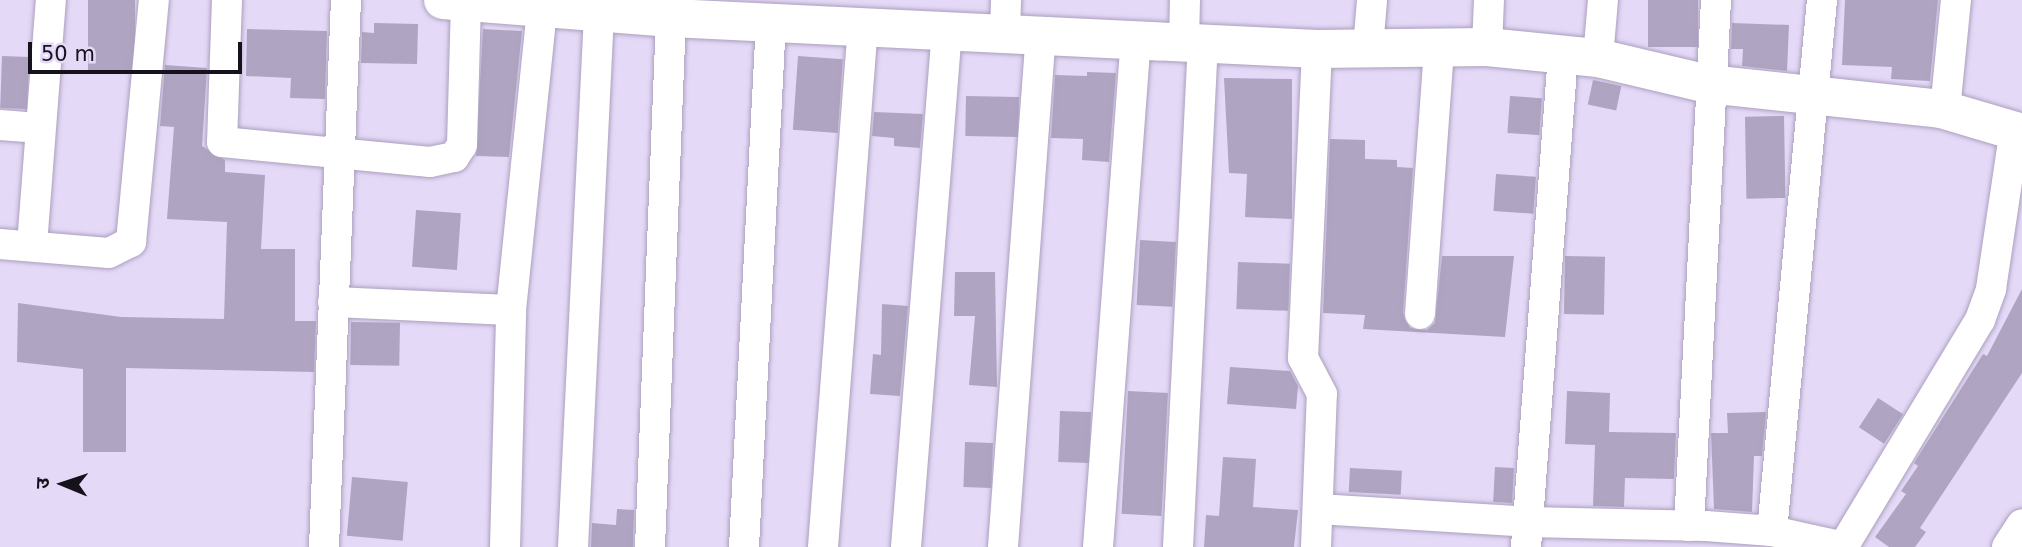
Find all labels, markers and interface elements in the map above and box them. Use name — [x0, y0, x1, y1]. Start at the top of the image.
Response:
scale bar — [32, 28, 245, 72]
text: 50 m — [41, 42, 95, 66]
north arrow — [28, 449, 98, 519]
text: उ — [31, 477, 53, 489]

